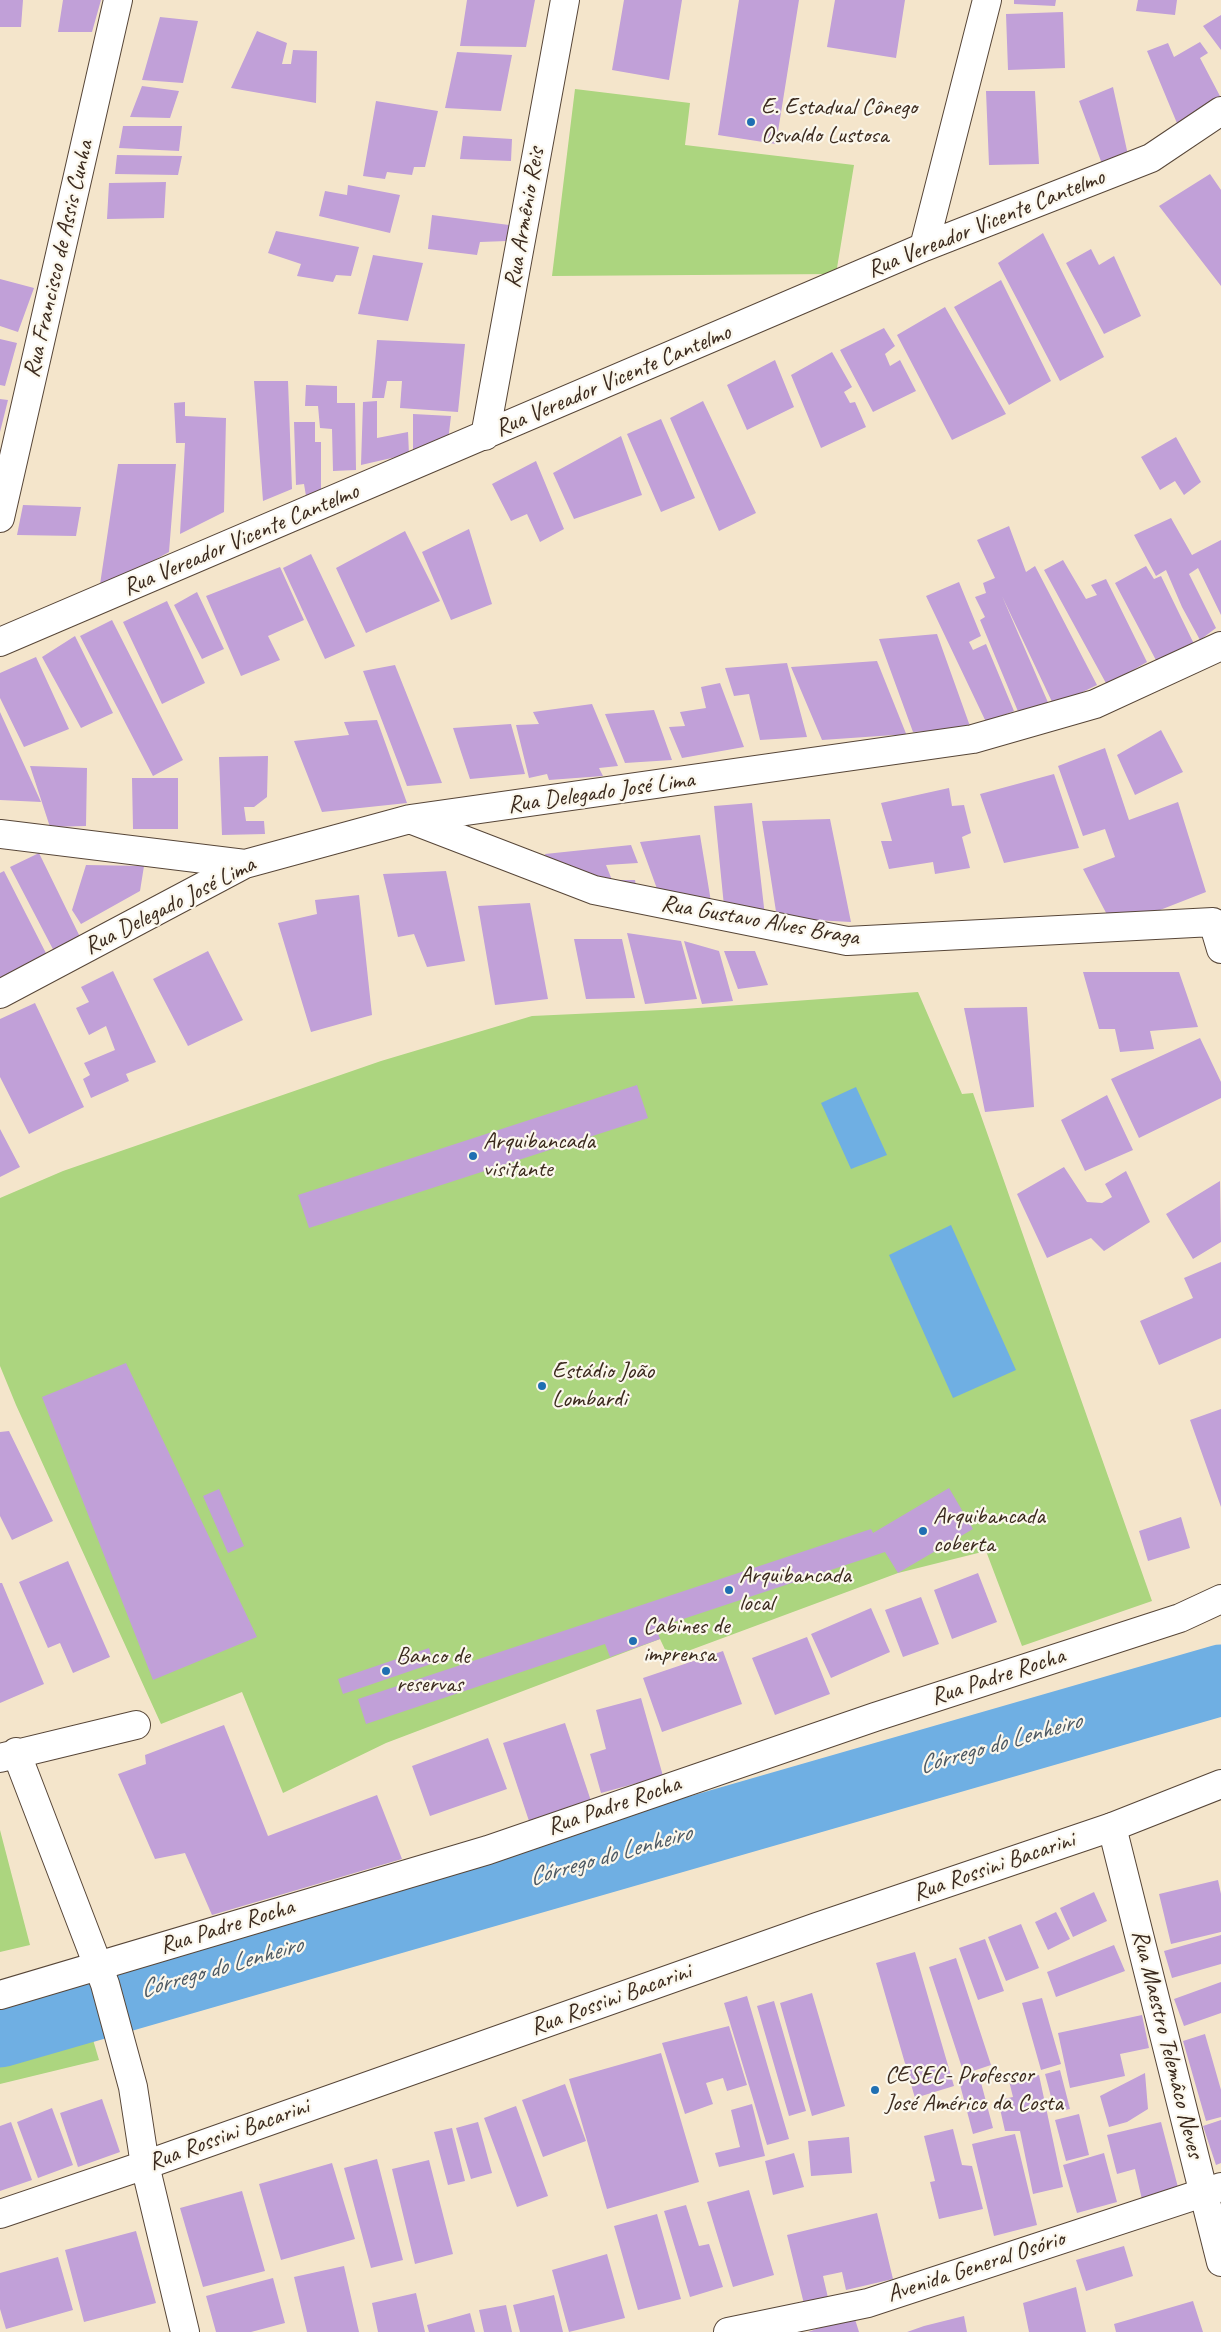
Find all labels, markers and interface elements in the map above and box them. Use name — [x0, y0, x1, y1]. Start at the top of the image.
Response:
place label: E. Estadual Cônego Osvaldo Lustosa — [761, 94, 917, 150]
marker: E. Estadual Cônego Osvaldo Lustosa — [745, 116, 757, 128]
street label: Rua Francisco de Assis Cunha — [18, 138, 100, 380]
street label: Rua Armênio Reis — [498, 146, 552, 290]
street label: Rua Vereador Vicente Cantelmo — [863, 163, 1109, 285]
street label: Rua Vereador Vicente Cantelmo — [491, 318, 735, 444]
street label: Rua Vereador Vicente Cantelmo — [119, 477, 363, 603]
street label: Rua Delegado José Lima — [506, 766, 696, 820]
street label: Rua Delegado José Lima — [80, 851, 260, 961]
street label: Rua Gustavo Alves Braga — [659, 889, 861, 953]
place label: Arquibancada visitante — [483, 1128, 595, 1184]
marker: Arquibancada visitante — [467, 1150, 479, 1162]
place label: Estádio João Lombardi — [552, 1358, 654, 1414]
marker: Estádio João Lombardi — [536, 1380, 548, 1392]
place label: Arquibancada coberta — [933, 1503, 1045, 1559]
marker: Arquibancada coberta — [917, 1525, 929, 1537]
place label: Arquibancada local — [739, 1562, 851, 1618]
marker: Arquibancada local — [723, 1584, 735, 1596]
place label: Cabines de imprensa — [643, 1613, 730, 1669]
marker: Cabines de imprensa — [627, 1635, 639, 1647]
street label: Rua Padre Rocha — [927, 1642, 1069, 1712]
place label: Banco de reservas — [396, 1643, 470, 1699]
marker: Banco de reservas — [380, 1665, 392, 1677]
water label: Córrego do Lenheiro — [916, 1707, 1084, 1781]
street label: Rua Padre Rocha — [544, 1770, 684, 1842]
water label: Córrego do Lenheiro — [526, 1819, 694, 1893]
street label: Rua Rossini Bacarini — [909, 1826, 1079, 1908]
street label: Rua Padre Rocha — [156, 1893, 298, 1961]
street label: Rua Maestro Telemâco Neves — [1125, 1927, 1209, 2161]
water label: Córrego do Lenheiro — [137, 1931, 305, 2005]
street label: Rua Rossini Bacarini — [527, 1958, 695, 2042]
place label: CESEC- Professor José Américo da Costa — [885, 2062, 1063, 2118]
marker: CESEC- Professor José Américo da Costa — [869, 2084, 881, 2096]
street label: Rua Rossini Bacarini — [145, 2093, 313, 2177]
street label: Avenida General Osório — [884, 2225, 1068, 2309]

